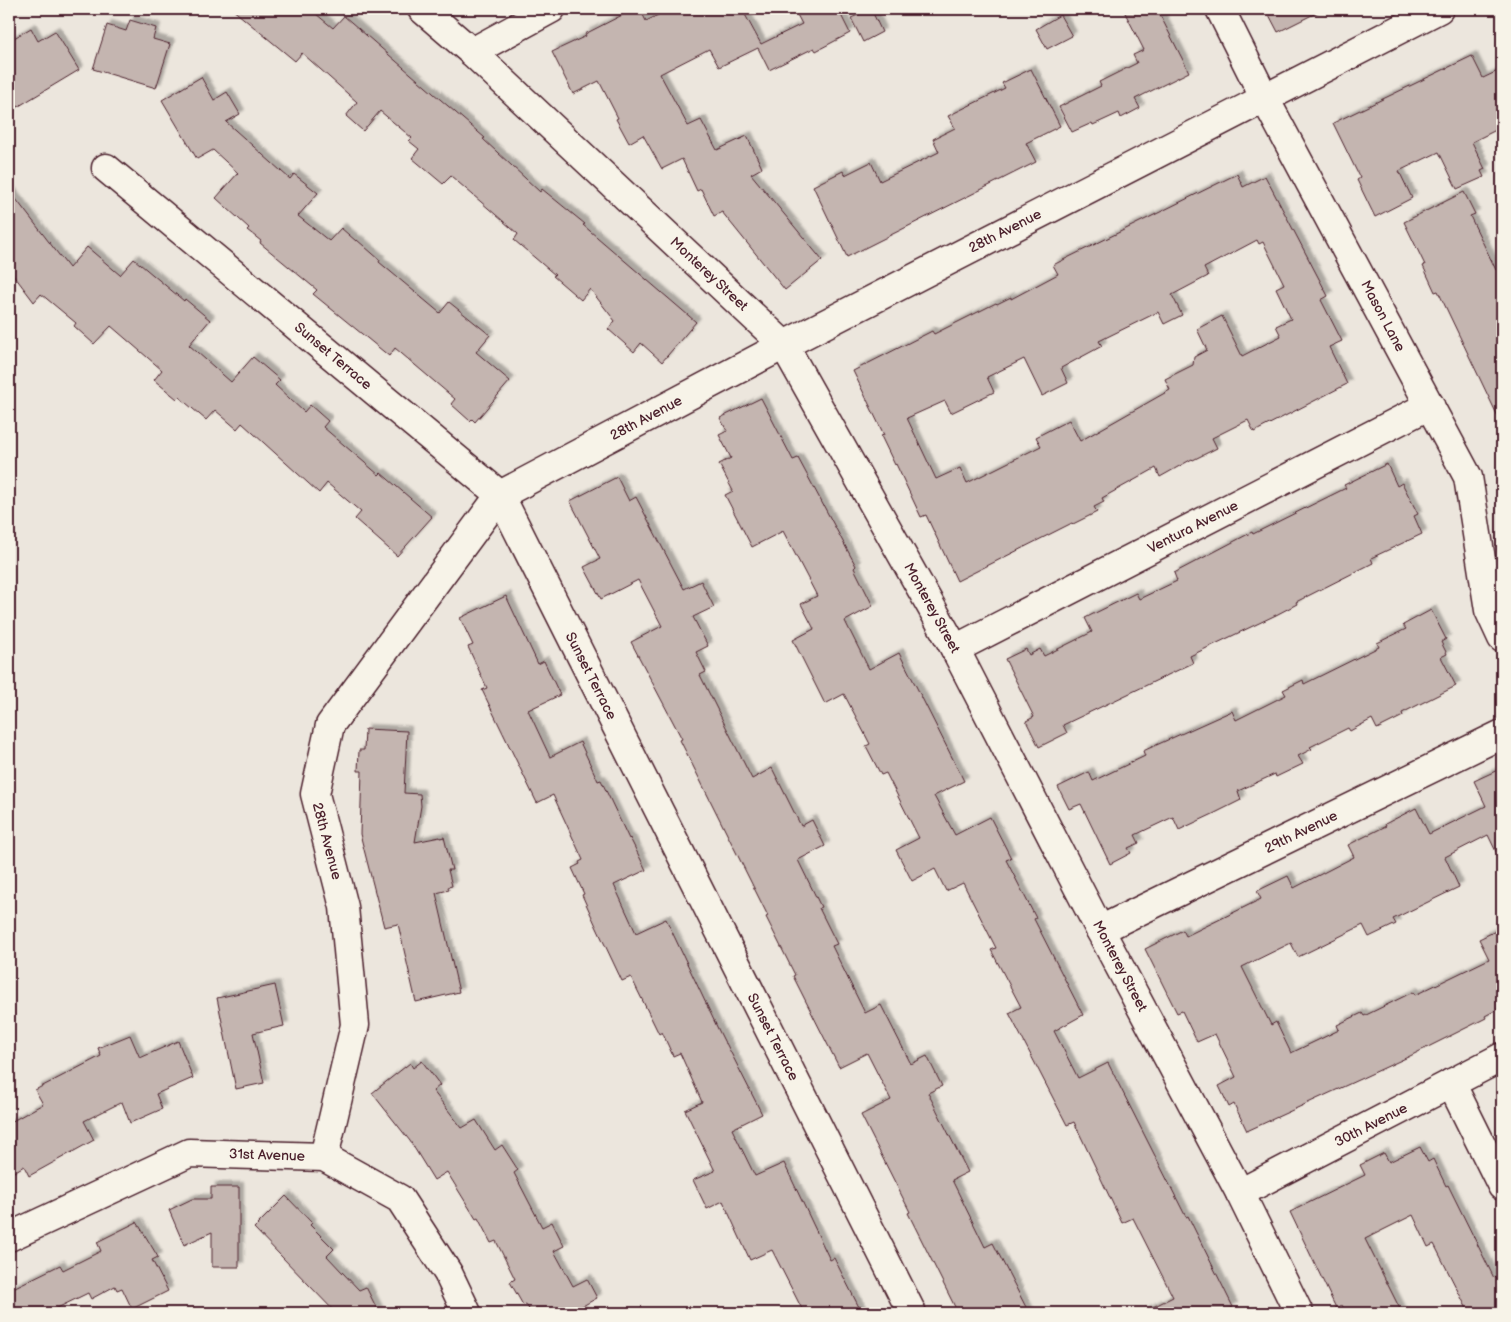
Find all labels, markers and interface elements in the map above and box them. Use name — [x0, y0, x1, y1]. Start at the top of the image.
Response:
street label: 28th Avenue — [966, 205, 1044, 257]
street label: Monterey Street — [666, 234, 752, 315]
street label: Mason Lane — [1357, 277, 1409, 355]
street label: Sunset Terrace — [291, 319, 375, 393]
street label: 28th Avenue — [607, 392, 685, 444]
street label: Ventura Avenue — [1145, 497, 1241, 557]
street label: Monterey Street — [900, 560, 964, 657]
street label: Sunset Terrace — [562, 629, 620, 723]
street label: 28th Avenue — [309, 801, 345, 881]
street label: 29th Avenue — [1262, 807, 1340, 857]
street label: Monterey Street — [1089, 918, 1151, 1015]
street label: Sunset Terrace — [744, 990, 802, 1084]
street label: 30th Avenue — [1332, 1099, 1410, 1151]
street label: 31st Avenue — [229, 1145, 305, 1165]

